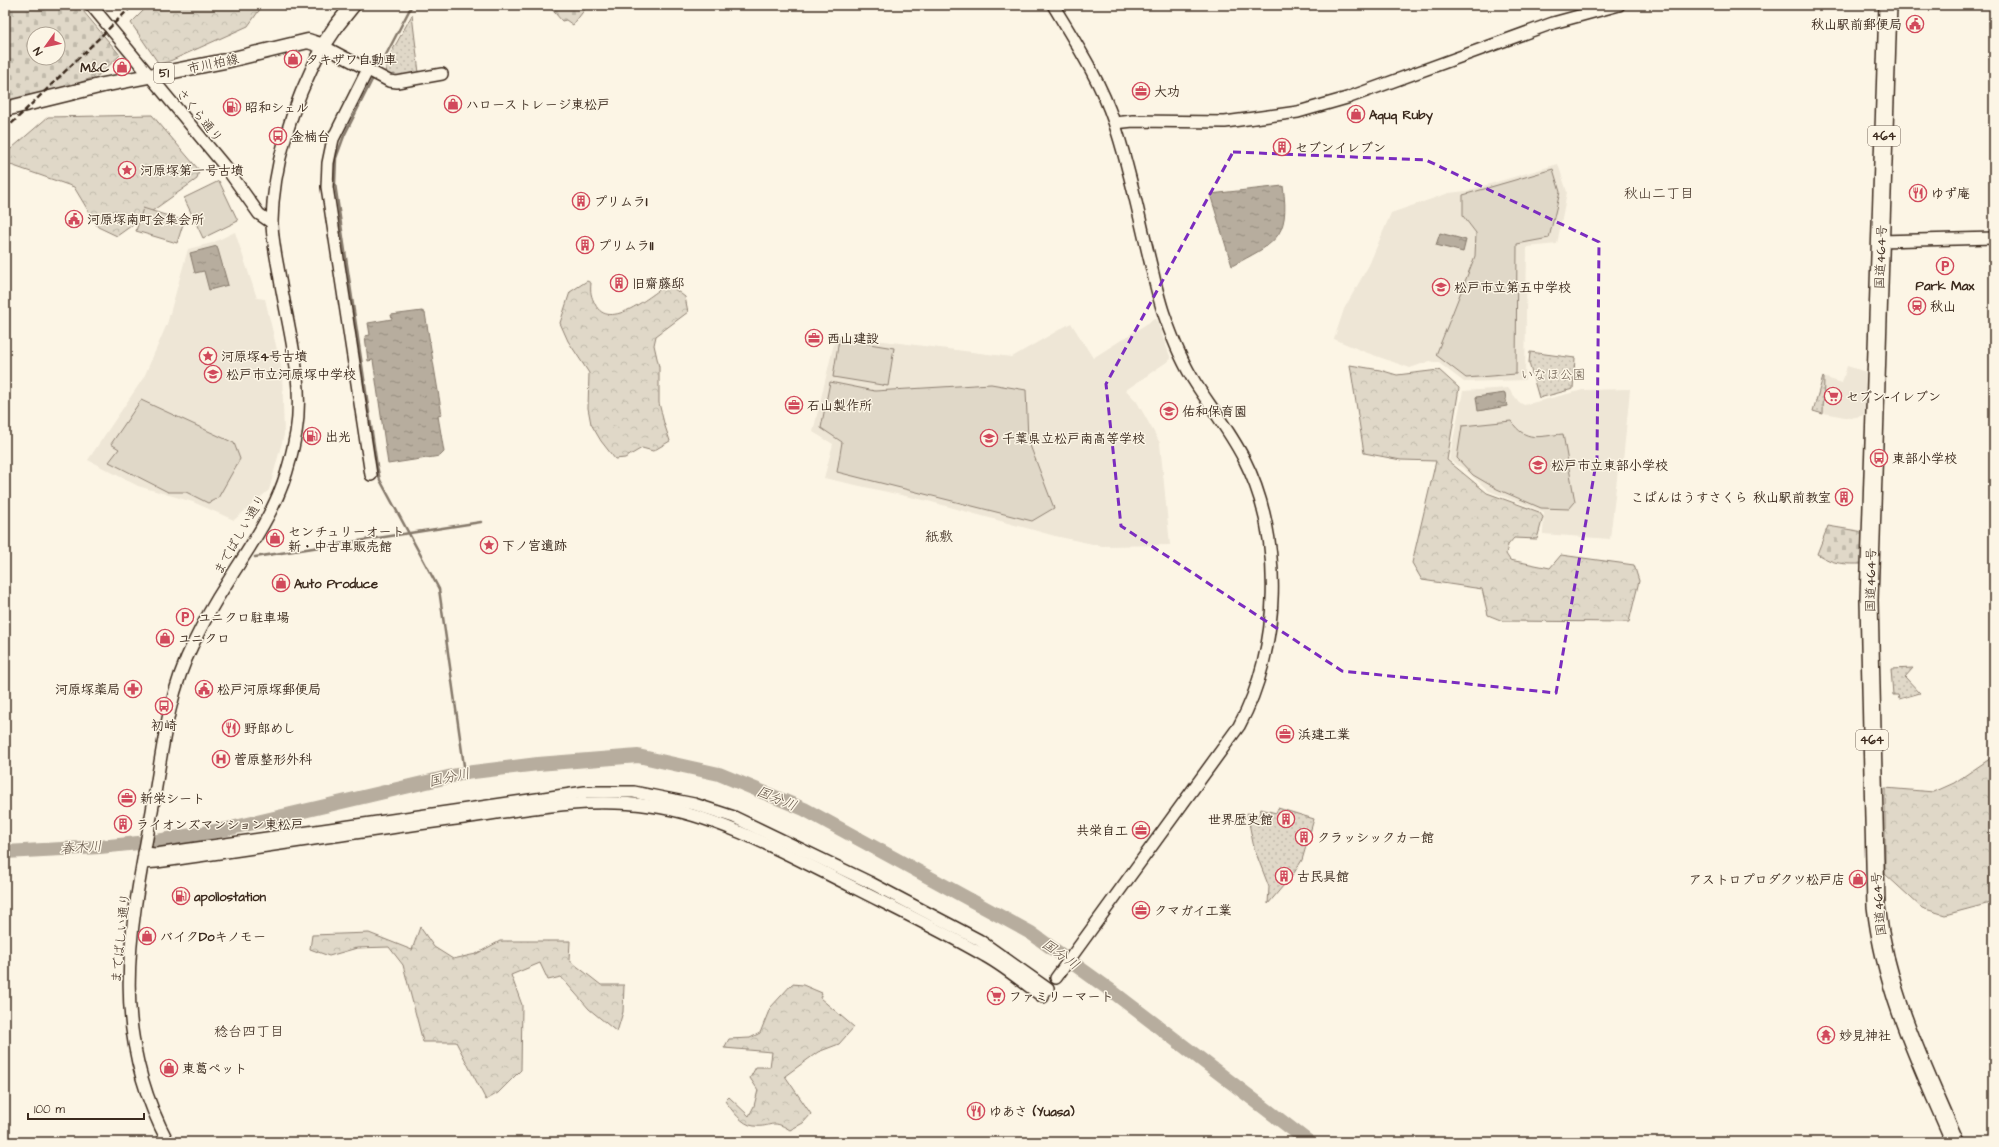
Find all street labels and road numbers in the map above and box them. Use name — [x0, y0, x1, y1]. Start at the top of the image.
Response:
street label: 市川柏線 — [186, 50, 241, 78]
road number: 51 — [154, 63, 174, 83]
street label: さくら通り — [172, 85, 227, 147]
road number: 464 — [1868, 126, 1900, 146]
street label: 国道464号 — [1871, 224, 1891, 290]
street label: までばしい通り — [209, 491, 270, 578]
street label: 国道464号 — [1861, 547, 1881, 613]
road number: 464 — [1856, 730, 1888, 750]
street label: 国道464号 — [1867, 871, 1891, 937]
street label: までばしい通り — [107, 892, 135, 984]

